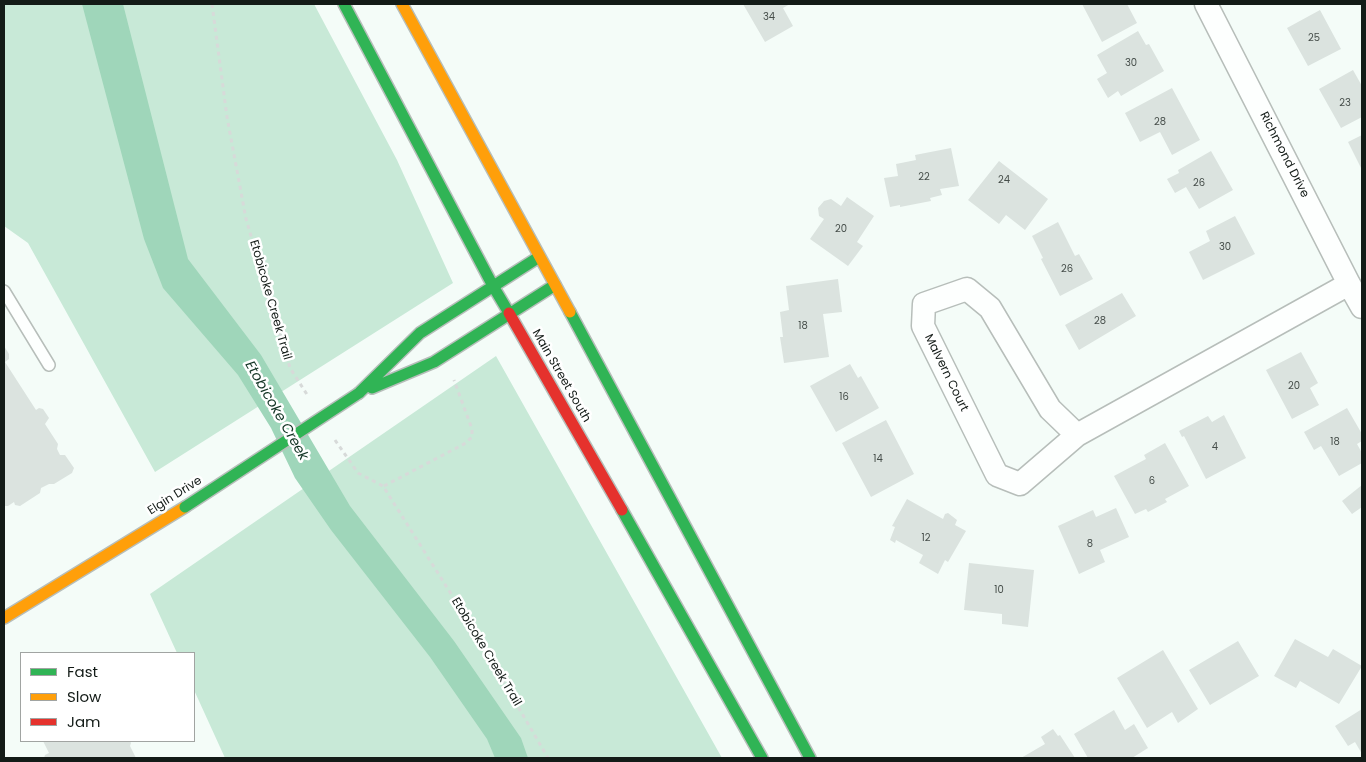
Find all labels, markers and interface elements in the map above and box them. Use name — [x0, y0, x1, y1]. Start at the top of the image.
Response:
house number: 34 — [763, 11, 775, 23]
house number: 25 — [1308, 32, 1320, 44]
house number: 30 — [1125, 57, 1137, 69]
house number: 23 — [1339, 97, 1351, 109]
street label: Richmond Drive — [1256, 110, 1312, 200]
house number: 28 — [1154, 116, 1166, 128]
house number: 22 — [918, 171, 930, 183]
house number: 24 — [998, 174, 1010, 186]
house number: 26 — [1193, 177, 1205, 189]
house number: 20 — [835, 223, 847, 235]
street label: Etobicoke Creek Trail — [246, 238, 294, 362]
house number: 30 — [1219, 241, 1231, 253]
house number: 26 — [1061, 263, 1073, 275]
house number: 28 — [1094, 315, 1106, 327]
house number: 18 — [798, 320, 808, 332]
street label: Main Street South — [528, 327, 594, 425]
street label: Malvern Court — [921, 332, 971, 414]
water label: Etobicoke Creek — [241, 358, 311, 464]
house number: 20 — [1288, 380, 1300, 392]
house number: 16 — [839, 391, 849, 403]
house number: 18 — [1330, 436, 1340, 448]
house number: 4 — [1212, 441, 1218, 453]
house number: 14 — [873, 453, 883, 465]
street label: Elgin Drive — [145, 474, 205, 518]
house number: 6 — [1149, 475, 1155, 487]
house number: 12 — [922, 532, 930, 544]
house number: 8 — [1087, 538, 1093, 550]
house number: 10 — [994, 584, 1004, 596]
street label: Etobicoke Creek Trail — [448, 595, 524, 709]
legend — [20, 652, 195, 742]
text: Fast — [67, 661, 98, 682]
text: Slow — [67, 686, 101, 707]
text: Jam — [67, 711, 101, 732]

